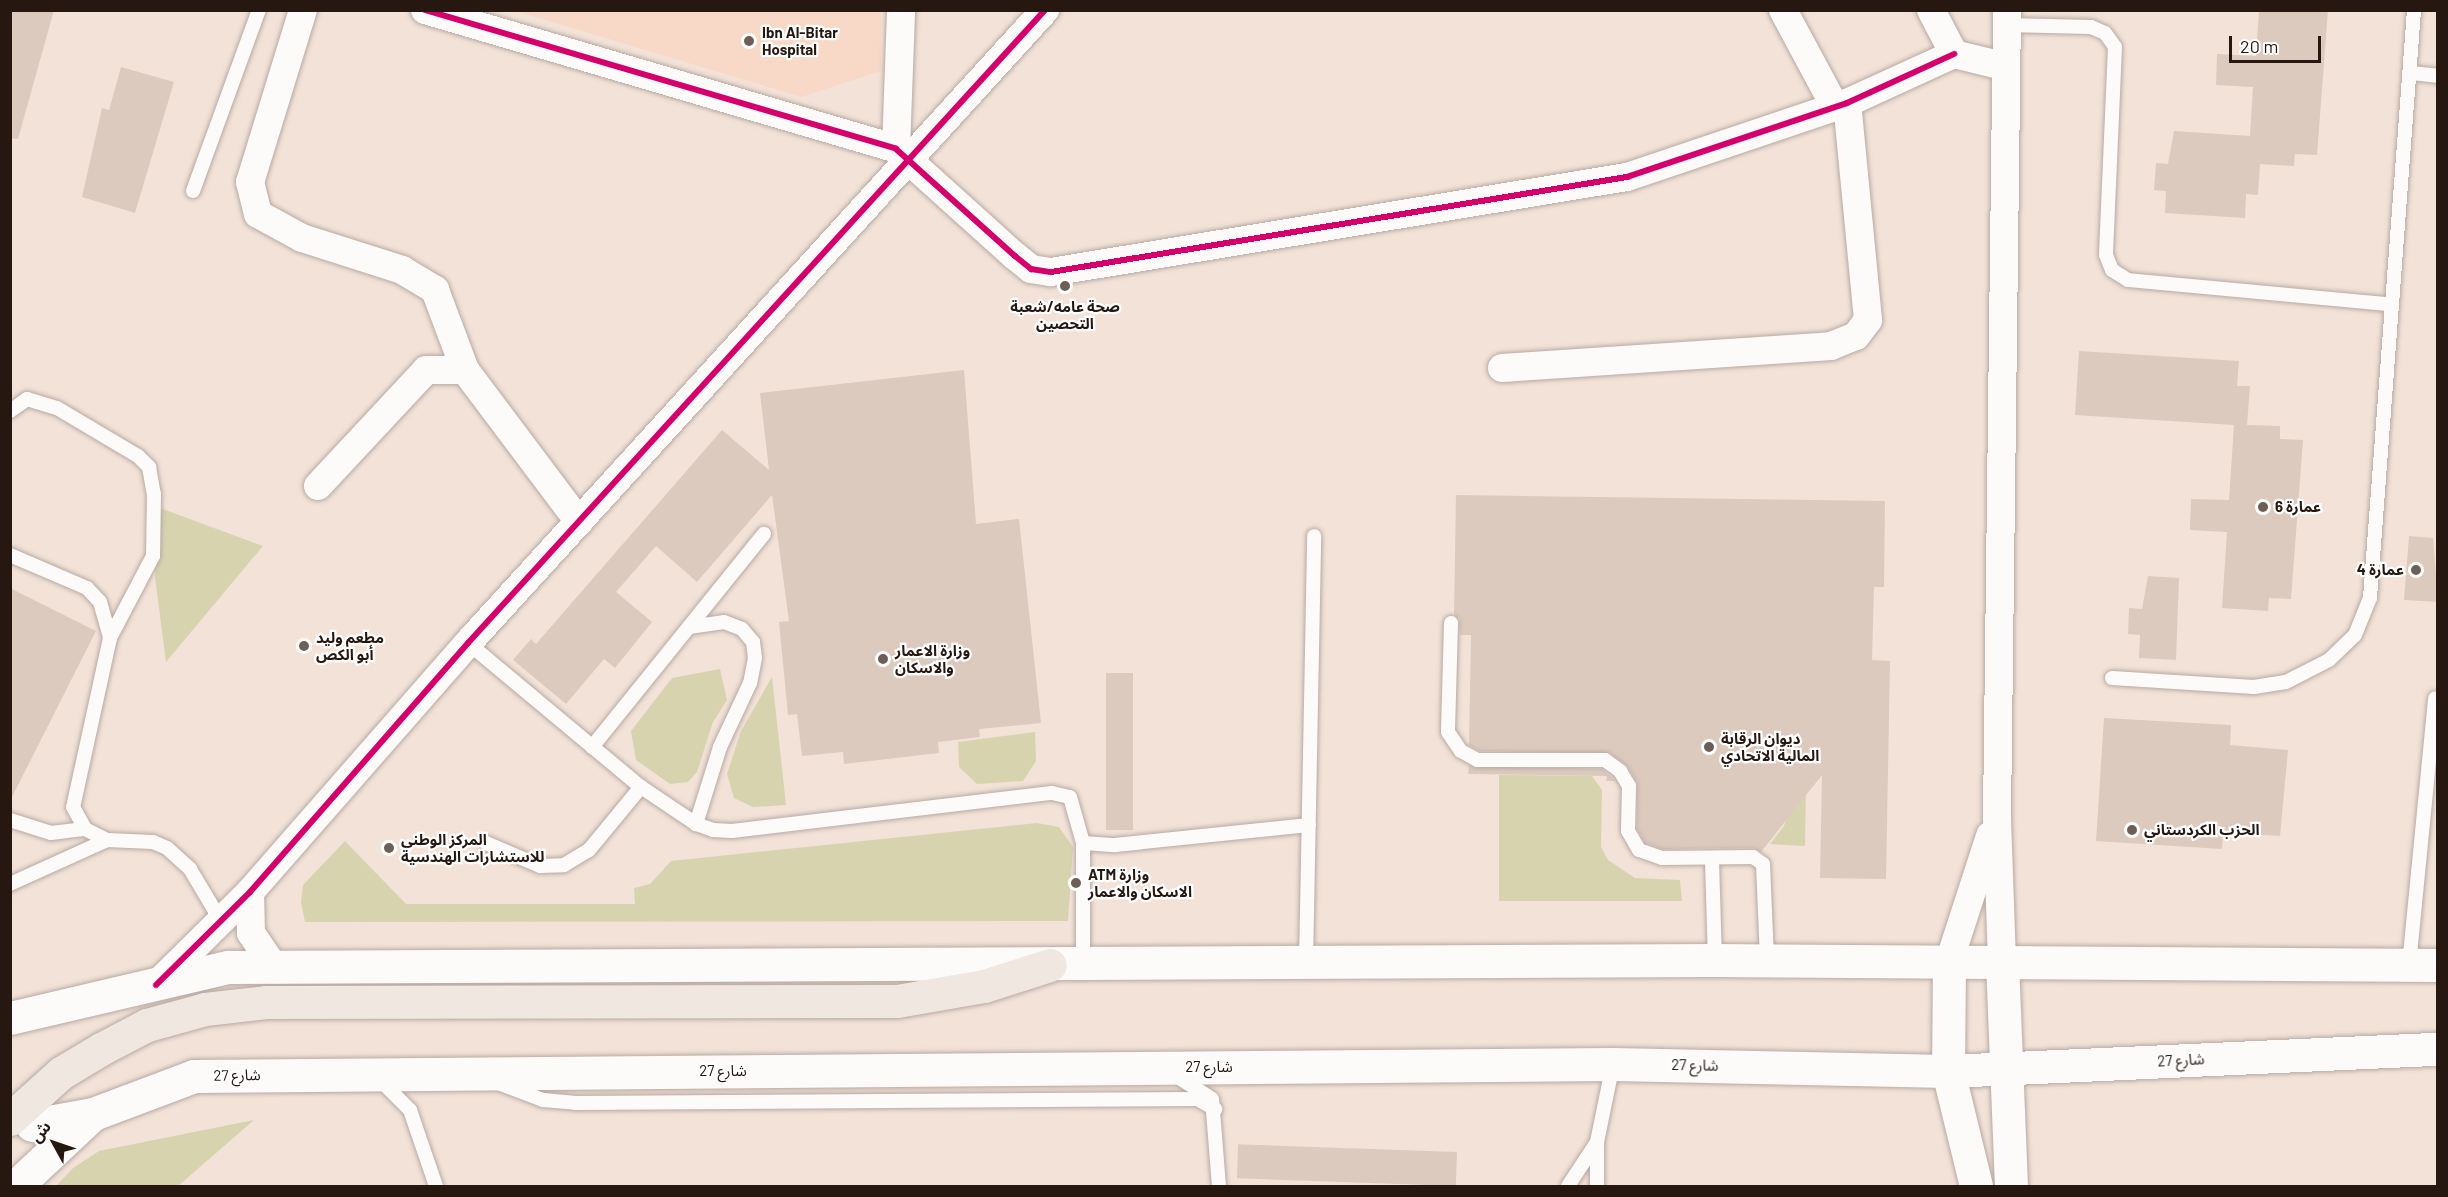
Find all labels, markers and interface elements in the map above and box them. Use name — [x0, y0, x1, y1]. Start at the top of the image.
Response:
place label: Ibn Al-Bitar Hospital — [762, 23, 838, 58]
scale bar — [2232, 24, 2324, 62]
marker: Ibn Al-Bitar Hospital — [740, 32, 758, 50]
text: 20 m — [2240, 35, 2278, 57]
marker: صحة عامه/شعبة التحصين — [1056, 277, 1074, 295]
place label: صحة عامه/شعبة التحصين — [1010, 297, 1120, 332]
place label: عمارة 6 — [2275, 498, 2321, 516]
marker: عمارة 6 — [2256, 500, 2270, 514]
place label: عمارة 4 — [2357, 561, 2404, 579]
marker: عمارة 4 — [2409, 563, 2423, 577]
place label: مطعم وليد أبو الكص — [316, 628, 384, 663]
marker: مطعم وليد أبو الكص — [297, 639, 311, 653]
place label: وزارة الاعمار والاسكان — [895, 641, 970, 676]
marker: وزارة الاعمار والاسكان — [876, 652, 890, 666]
place label: ديوان الرقابة المالية الاتحادي — [1721, 729, 1819, 764]
marker: ديوان الرقابة المالية الاتحادي — [1702, 740, 1716, 754]
place label: الحزب الكردستاني — [2144, 821, 2260, 839]
marker: الحزب الكردستاني — [2125, 823, 2139, 837]
place label: المركز الوطني للاستشارات الهندسية — [401, 830, 544, 865]
marker: المركز الوطني للاستشارات الهندسية — [382, 841, 396, 855]
place label: ATM وزارة الاسكان والاعمار — [1088, 865, 1192, 900]
marker: ATM وزارة الاسكان والاعمار — [1069, 876, 1083, 890]
street label: شارع 27 — [2157, 1050, 2205, 1070]
street label: شارع 27 — [1671, 1056, 1719, 1074]
street label: شارع 27 — [1185, 1058, 1233, 1076]
street label: شارع 27 — [699, 1062, 747, 1080]
street label: شارع 27 — [213, 1066, 261, 1084]
north arrow — [24, 1113, 84, 1173]
text: ش — [26, 1117, 54, 1146]

